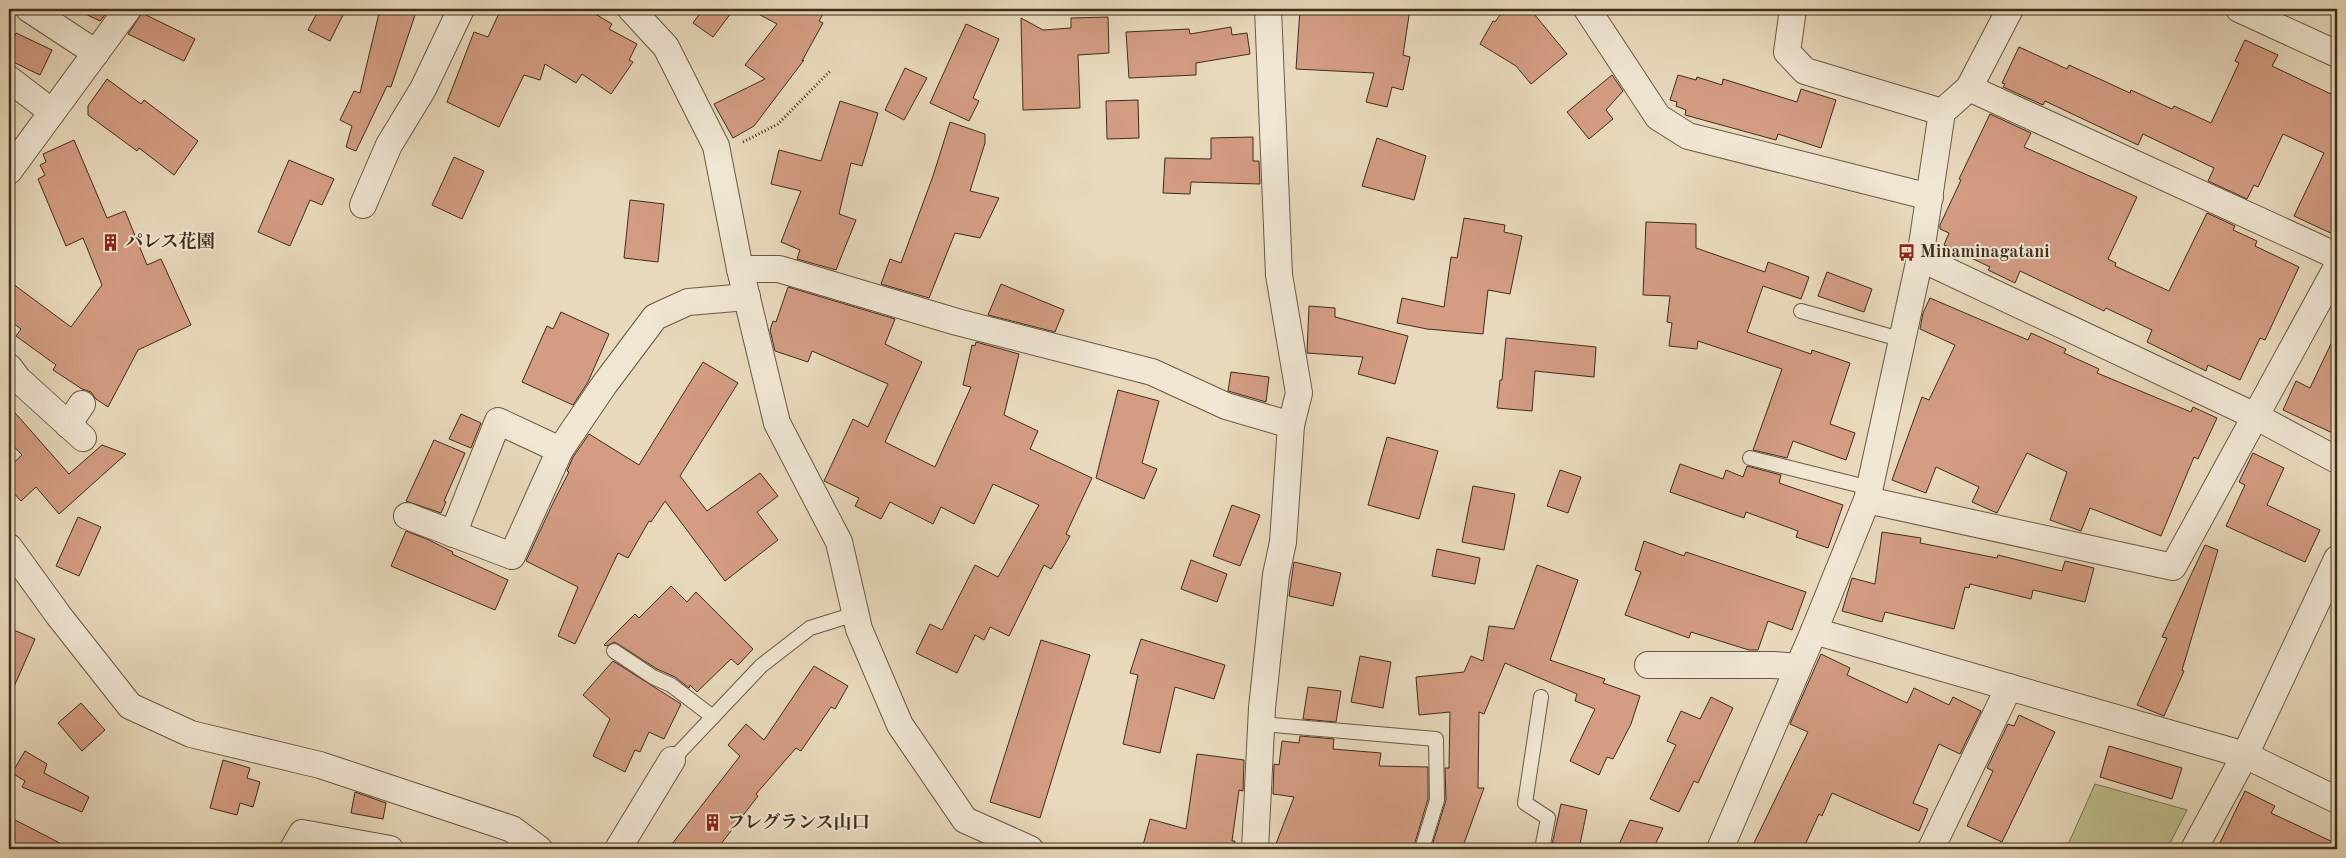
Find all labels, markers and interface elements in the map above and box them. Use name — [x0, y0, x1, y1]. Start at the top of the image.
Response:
place label: パレス花園 — [125, 231, 214, 251]
building icon: パレス花園 — [101, 232, 121, 252]
bus stop icon: Minaminagatani — [1896, 242, 1916, 262]
place label: Minaminagatani — [1920, 243, 2050, 261]
place label: フレグランス山口 — [727, 812, 869, 832]
building icon: フレグランス山口 — [703, 813, 723, 833]

